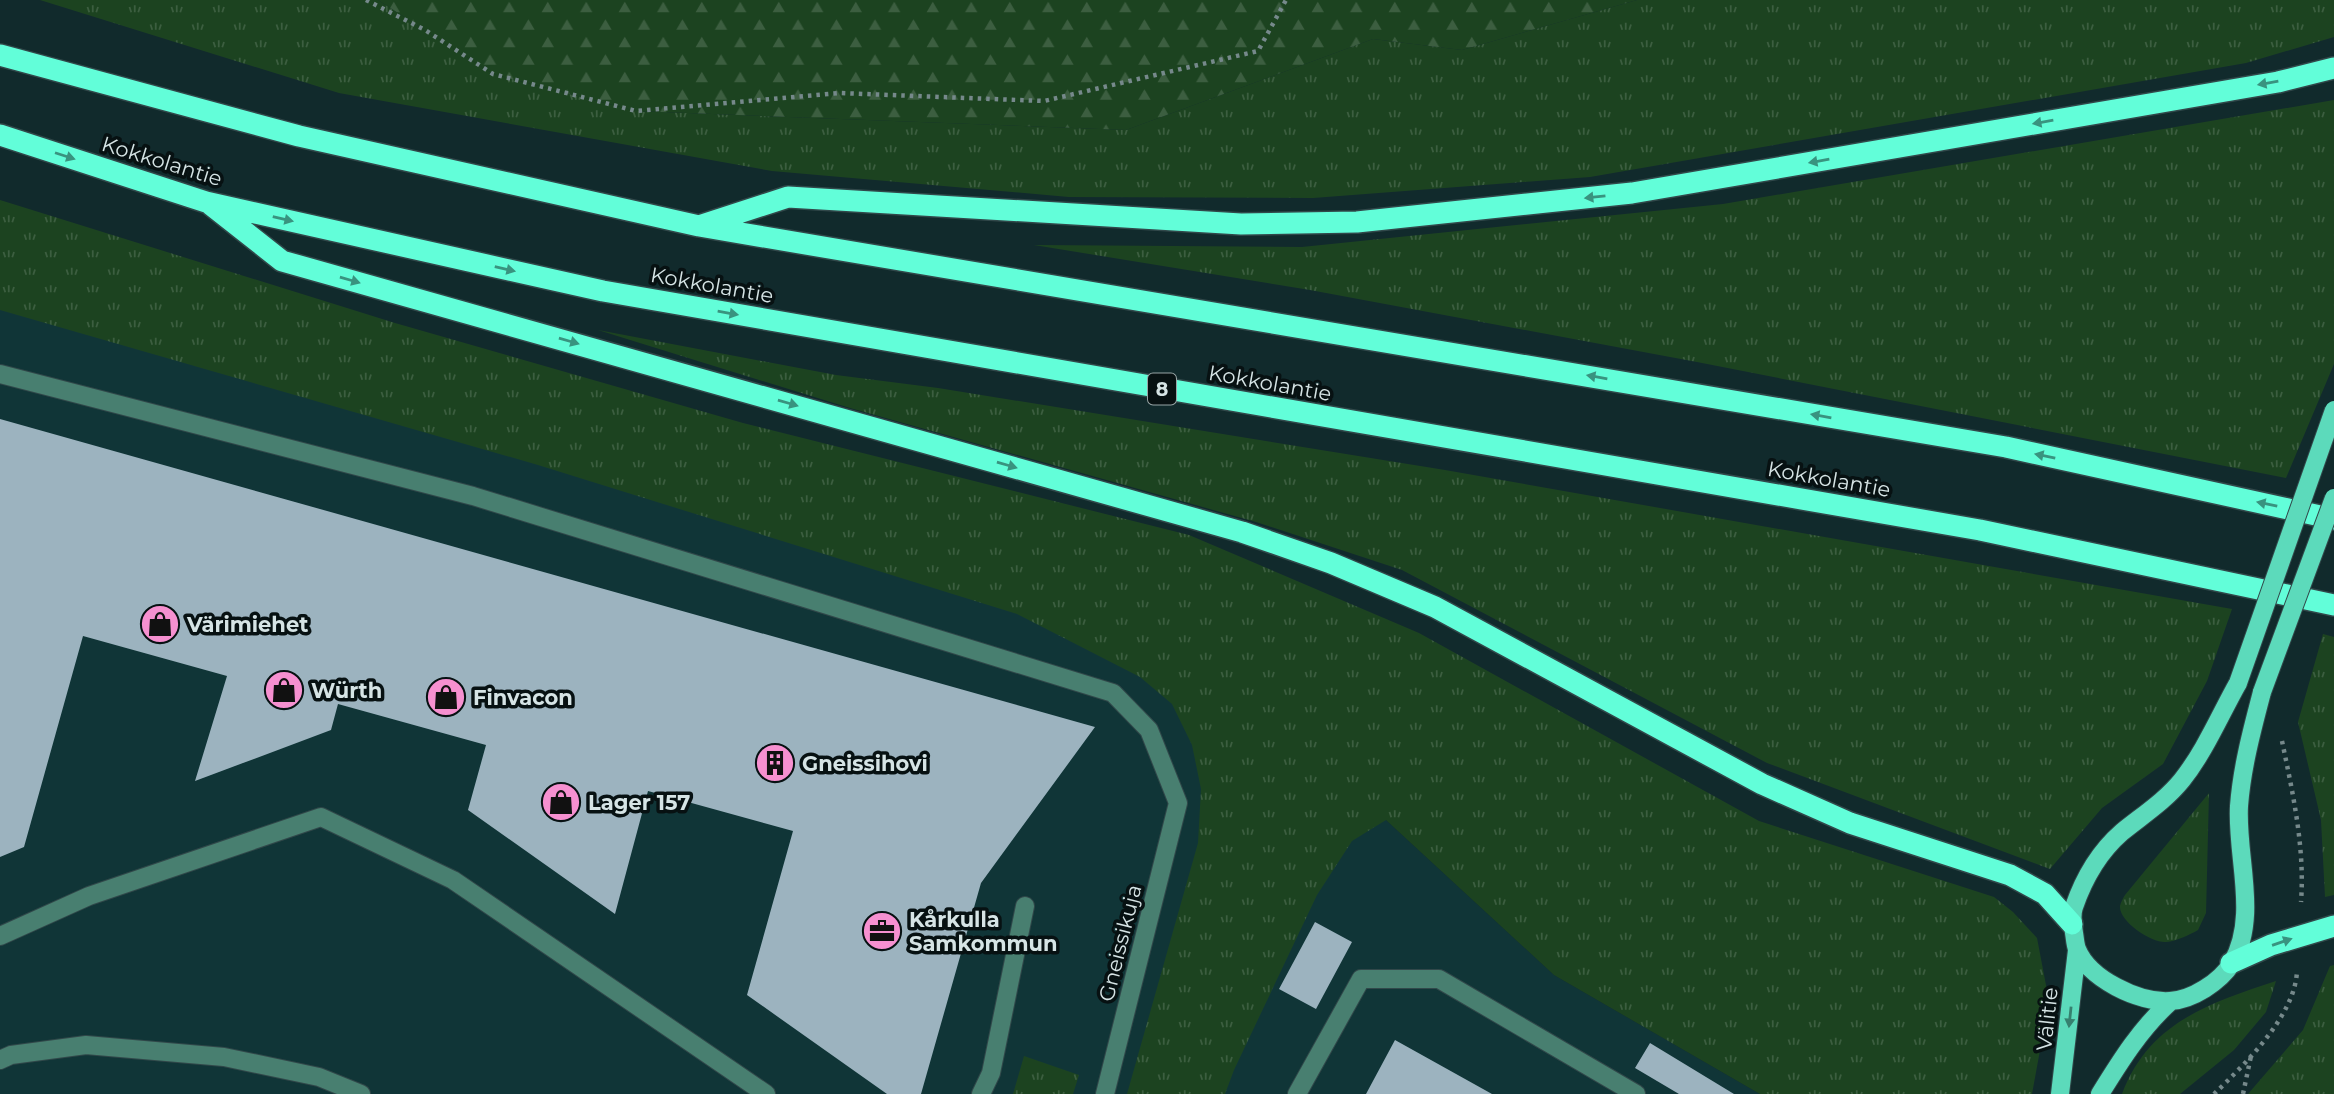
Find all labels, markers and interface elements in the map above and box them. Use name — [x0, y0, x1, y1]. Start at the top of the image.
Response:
one-way arrow — [2256, 78, 2278, 89]
one-way arrow — [2032, 117, 2054, 128]
street label: Kokkolantie — [99, 131, 225, 191]
one-way arrow — [55, 151, 76, 162]
one-way arrow — [1808, 156, 1830, 167]
one-way arrow — [1583, 192, 1605, 203]
one-way arrow — [272, 214, 294, 225]
street label: Kokkolantie — [649, 262, 775, 308]
one-way arrow — [494, 264, 516, 275]
one-way arrow — [340, 275, 361, 285]
one-way arrow — [717, 308, 739, 319]
one-way arrow — [559, 337, 580, 347]
street label: Kokkolantie — [1207, 360, 1333, 406]
one-way arrow — [1586, 371, 1608, 382]
road number: 8 — [1148, 374, 1176, 404]
one-way arrow — [777, 398, 799, 409]
one-way arrow — [1810, 410, 1832, 421]
one-way arrow — [2034, 450, 2056, 461]
street label: Kokkolantie — [1766, 456, 1892, 502]
one-way arrow — [996, 460, 1018, 471]
one-way arrow — [2256, 499, 2278, 510]
shop icon: Värimiehet — [139, 603, 181, 645]
place label: Värimiehet — [186, 612, 308, 637]
shop icon: Würth — [263, 669, 305, 711]
shop icon: Finvacon — [425, 676, 467, 718]
place label: Würth — [311, 678, 382, 703]
place label: Finvacon — [473, 685, 573, 710]
building icon: Gneissihovi — [754, 742, 796, 784]
place label: Gneissihovi — [802, 751, 928, 776]
shop icon: Lager 157 — [540, 781, 582, 823]
place label: Lager 157 — [588, 790, 690, 815]
street label: Gneissikuja — [1093, 882, 1147, 1004]
place label: Kårkulla Samkommun — [909, 907, 1057, 956]
office icon: Kårkulla Samkommun — [861, 910, 903, 952]
one-way arrow — [2271, 936, 2292, 947]
street label: Välitie — [2031, 986, 2063, 1052]
one-way arrow — [2065, 1007, 2076, 1029]

